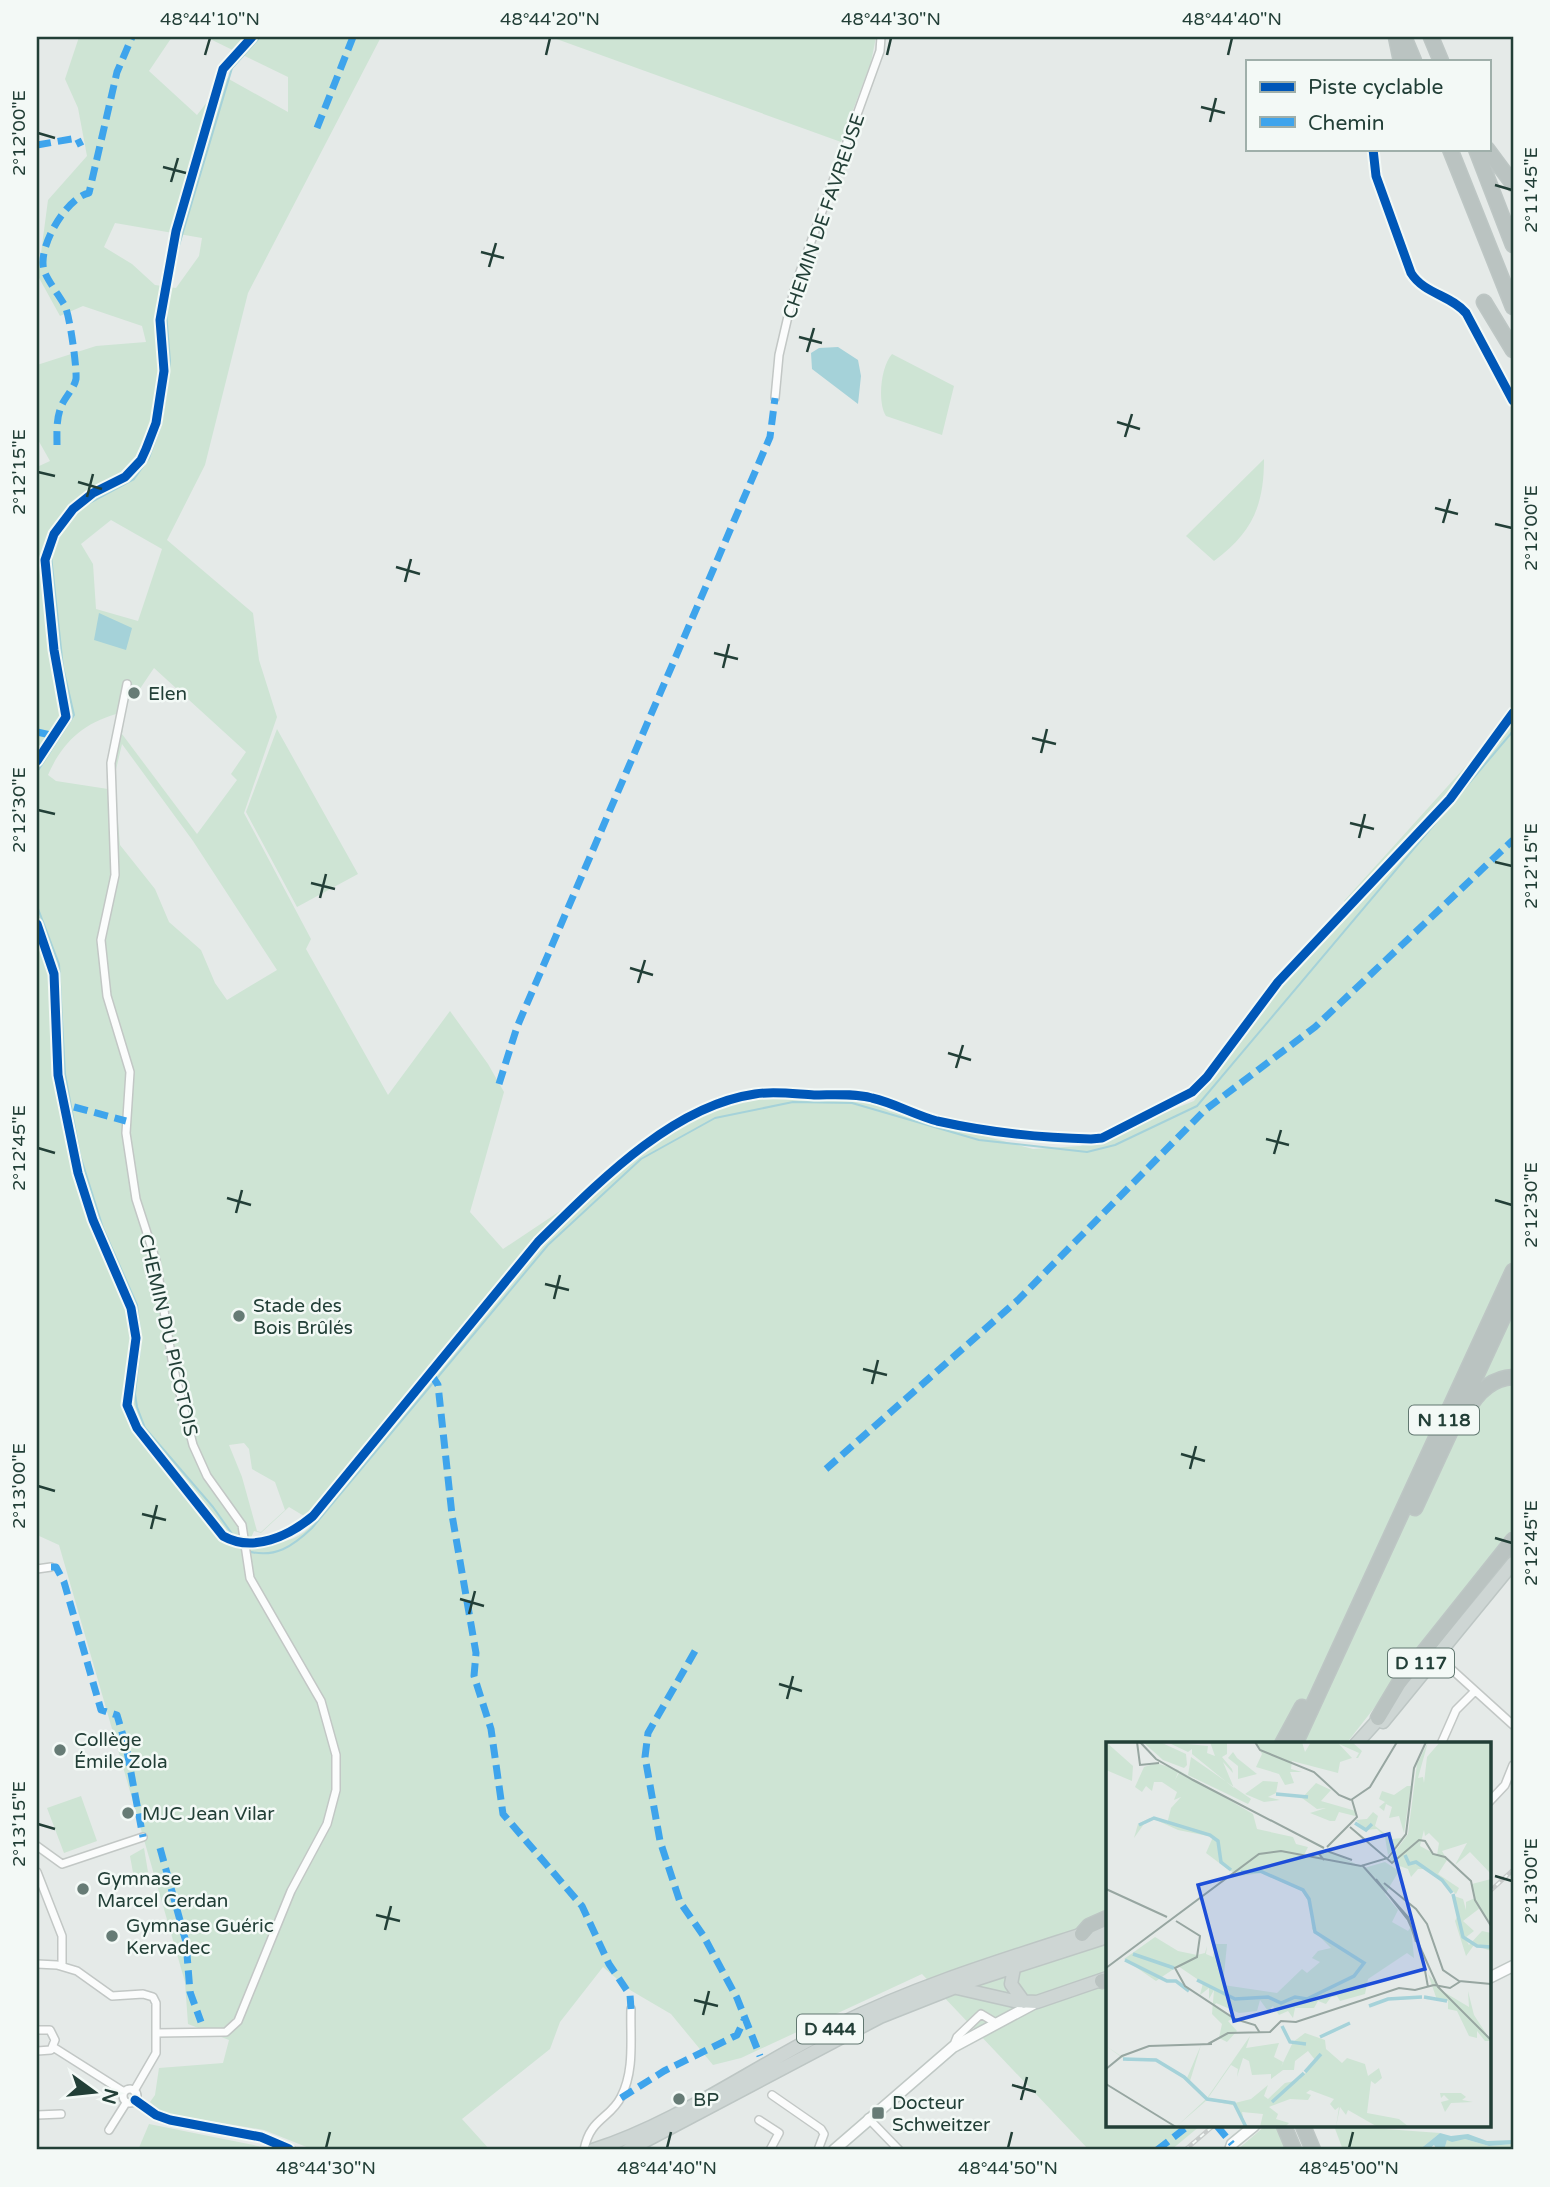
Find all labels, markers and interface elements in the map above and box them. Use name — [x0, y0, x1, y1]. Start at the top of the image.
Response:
text: 48°44'10"N — [160, 8, 260, 30]
text: 48°44'20"N — [500, 8, 600, 30]
text: 48°44'30"N — [841, 8, 941, 30]
text: 48°44'40"N — [1182, 8, 1282, 30]
legend — [1246, 60, 1490, 150]
text: Piste cyclable — [1308, 75, 1443, 100]
text: 2°12'00"E — [8, 90, 30, 176]
street label: CHEMIN DE FAVREUSE — [778, 111, 869, 322]
text: Chemin — [1308, 111, 1385, 136]
text: 2°11'45"E — [1520, 147, 1542, 233]
text: 2°12'15"E — [8, 429, 30, 515]
text: 2°12'00"E — [1520, 485, 1542, 571]
place label: Elen — [148, 683, 187, 705]
marker: Elen — [126, 685, 142, 701]
text: 2°12'30"E — [8, 767, 30, 853]
text: 2°12'15"E — [1520, 823, 1542, 909]
text: 2°12'45"E — [8, 1105, 30, 1191]
text: 2°12'30"E — [1520, 1162, 1542, 1248]
street label: CHEMIN DU PICOTOIS — [134, 1232, 202, 1438]
place label: Stade des Bois Brûlés — [253, 1295, 353, 1339]
marker: Stade des Bois Brûlés — [231, 1308, 247, 1324]
road number: N 118 — [1409, 1406, 1479, 1434]
text: 2°13'00"E — [8, 1443, 30, 1529]
text: 2°12'45"E — [1520, 1500, 1542, 1586]
road number: D 117 — [1388, 1648, 1454, 1678]
place label: Collège Émile Zola — [74, 1729, 168, 1773]
marker: Collège Émile Zola — [52, 1742, 68, 1758]
inset map — [1106, 1742, 1490, 2128]
text: 2°13'15"E — [8, 1781, 30, 1867]
place label: MJC Jean Vilar — [142, 1803, 275, 1825]
marker: MJC Jean Vilar — [120, 1805, 136, 1821]
text: 2°13'00"E — [1520, 1838, 1542, 1924]
place label: Gymnase Marcel Cerdan — [97, 1868, 228, 1912]
marker: Gymnase Marcel Cerdan — [75, 1881, 91, 1897]
place label: Gymnase Guéric Kervadec — [126, 1915, 274, 1959]
marker: Gymnase Guéric Kervadec — [104, 1928, 120, 1944]
road number: D 444 — [797, 2014, 863, 2043]
north arrow — [60, 2058, 130, 2128]
text: N — [97, 2086, 122, 2106]
place label: BP — [693, 2089, 719, 2111]
marker: BP — [671, 2091, 687, 2107]
place label: Docteur Schweitzer — [892, 2092, 991, 2136]
marker: Docteur Schweitzer — [870, 2105, 886, 2121]
text: 48°44'30"N — [276, 2157, 376, 2179]
text: 48°44'40"N — [617, 2157, 717, 2179]
text: 48°44'50"N — [958, 2157, 1058, 2179]
text: 48°45'00"N — [1299, 2157, 1399, 2179]

